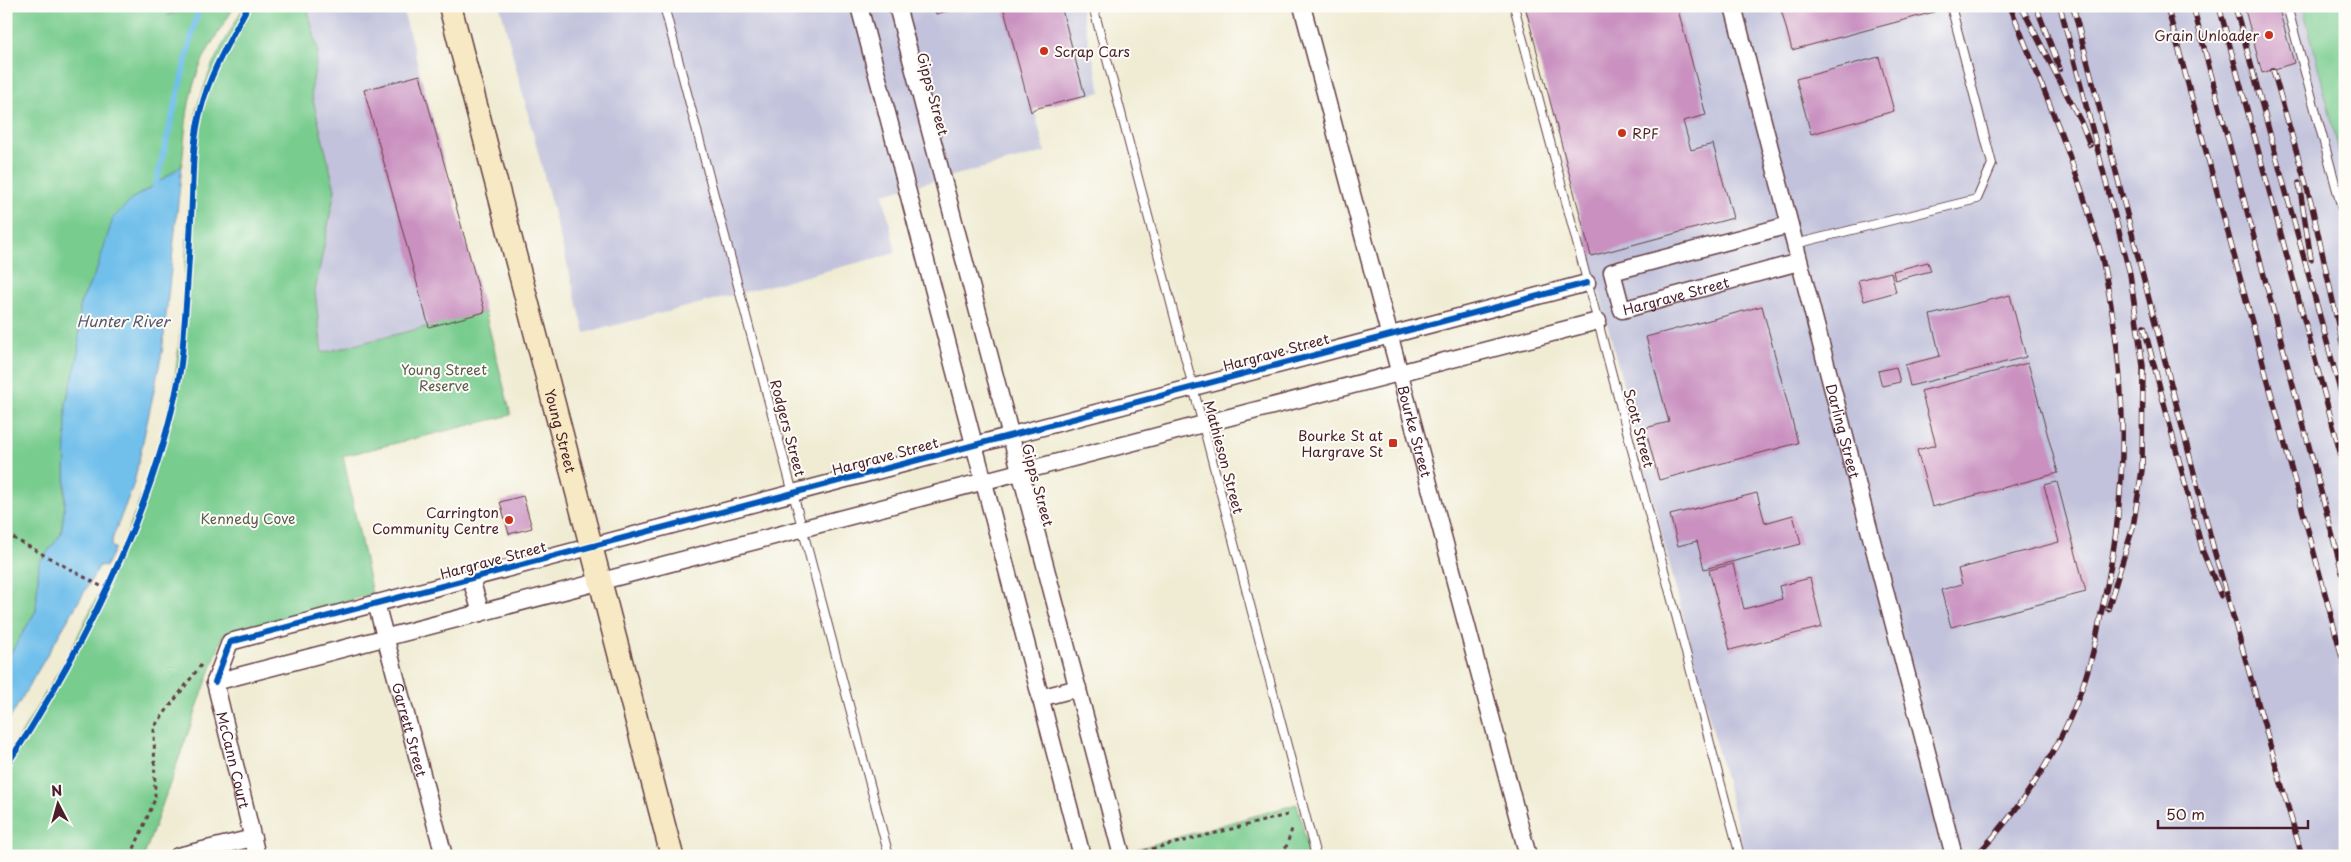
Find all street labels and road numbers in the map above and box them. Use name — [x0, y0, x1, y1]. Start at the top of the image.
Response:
street label: Gipps Street — [912, 50, 954, 138]
street label: Hargrave Street — [1620, 271, 1731, 320]
street label: Hargrave Street — [1221, 328, 1332, 376]
street label: Rodgers Street — [765, 377, 811, 479]
street label: Darling Street — [1821, 381, 1866, 481]
street label: Bourke Street — [1393, 383, 1437, 480]
street label: Scott Street — [1618, 386, 1660, 470]
street label: Young Street — [540, 387, 582, 475]
street label: Mathieson Street — [1199, 398, 1249, 516]
street label: Hargrave Street — [830, 432, 941, 480]
street label: Gipps Street — [1017, 441, 1059, 529]
street label: Hargrave Street — [438, 536, 549, 584]
street label: Garrett Street — [387, 680, 433, 779]
street label: McCann Court — [212, 709, 256, 811]

